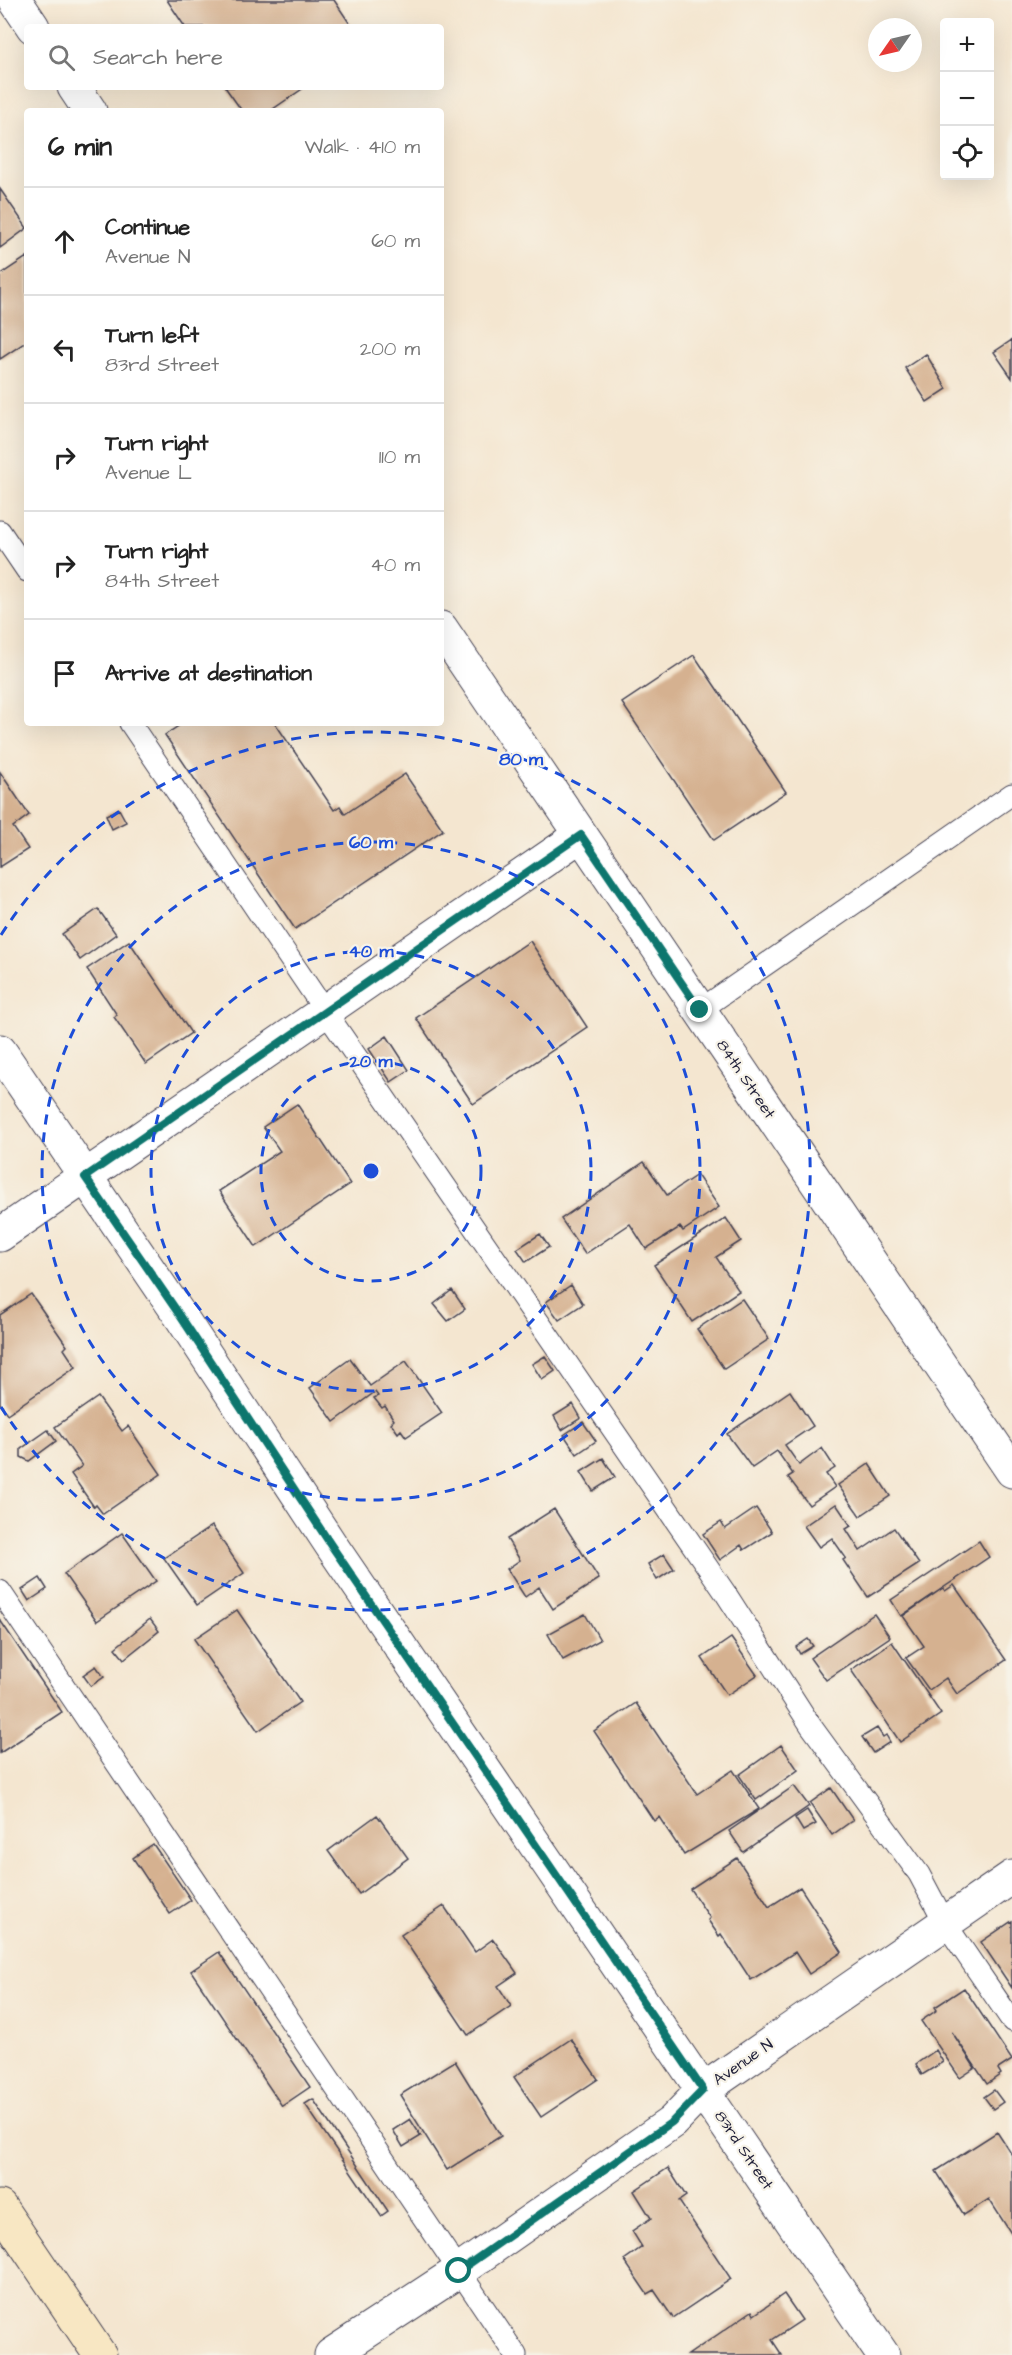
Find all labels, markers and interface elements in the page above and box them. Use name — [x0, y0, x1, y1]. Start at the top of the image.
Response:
north arrow — [868, 18, 922, 72]
map controls — [940, 18, 994, 180]
button: + — [940, 18, 994, 72]
search box — [24, 24, 444, 90]
icon: search — [45, 41, 78, 74]
text: Search here — [93, 42, 223, 73]
button: − — [940, 72, 994, 126]
button: locate — [940, 126, 994, 180]
text: 6 min — [48, 129, 112, 165]
text: Walk · 410 m — [304, 133, 420, 161]
text: Continue — [105, 212, 190, 243]
icon: ahead — [48, 225, 81, 258]
text: 60 m — [371, 227, 420, 255]
text: Avenue N — [105, 243, 191, 271]
text: Turn left — [105, 320, 199, 351]
icon: left — [48, 333, 81, 366]
text: 200 m — [360, 335, 420, 363]
text: 83rd Street — [105, 351, 219, 379]
text: Turn right — [105, 428, 208, 459]
icon: right — [48, 441, 81, 474]
text: 110 m — [379, 443, 420, 471]
text: Avenue L — [105, 459, 192, 487]
text: Turn right — [105, 536, 208, 567]
icon: right — [48, 549, 81, 582]
text: 40 m — [370, 551, 420, 579]
text: 84th Street — [105, 567, 219, 595]
icon: arrive — [48, 657, 81, 690]
text: Arrive at destination — [105, 658, 312, 689]
text: 80 m — [499, 747, 544, 772]
text: 60 m — [349, 830, 394, 855]
text: 40 m — [349, 939, 394, 964]
route end — [686, 996, 712, 1022]
street label: 84th Street — [711, 1035, 781, 1123]
text: 20 m — [349, 1049, 393, 1074]
centre of rings — [361, 1161, 381, 1181]
street label: Avenue N — [709, 2033, 777, 2091]
street label: 83rd Street — [709, 2106, 779, 2194]
route start — [445, 2257, 471, 2283]

